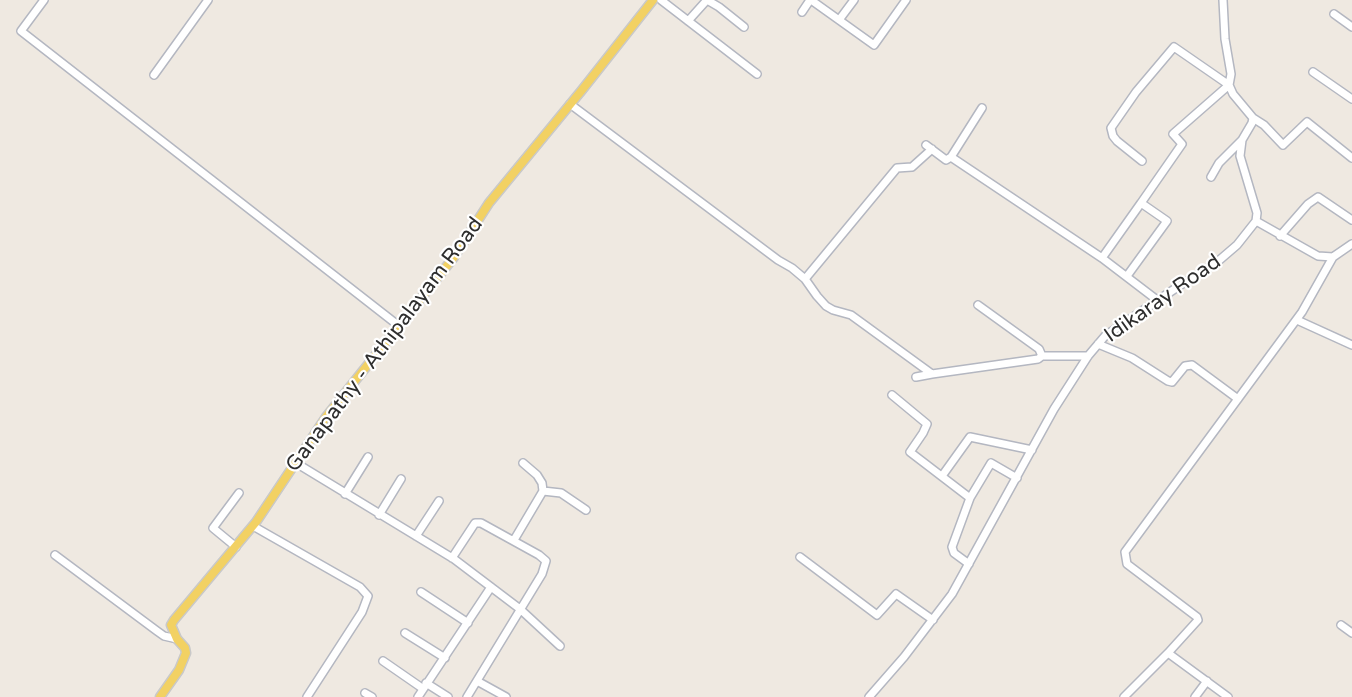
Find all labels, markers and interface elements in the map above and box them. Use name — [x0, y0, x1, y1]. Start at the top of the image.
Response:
street label: Ganapathy - Athipalayam Road — [281, 213, 489, 477]
street label: Idikaray Road — [1100, 250, 1226, 348]

